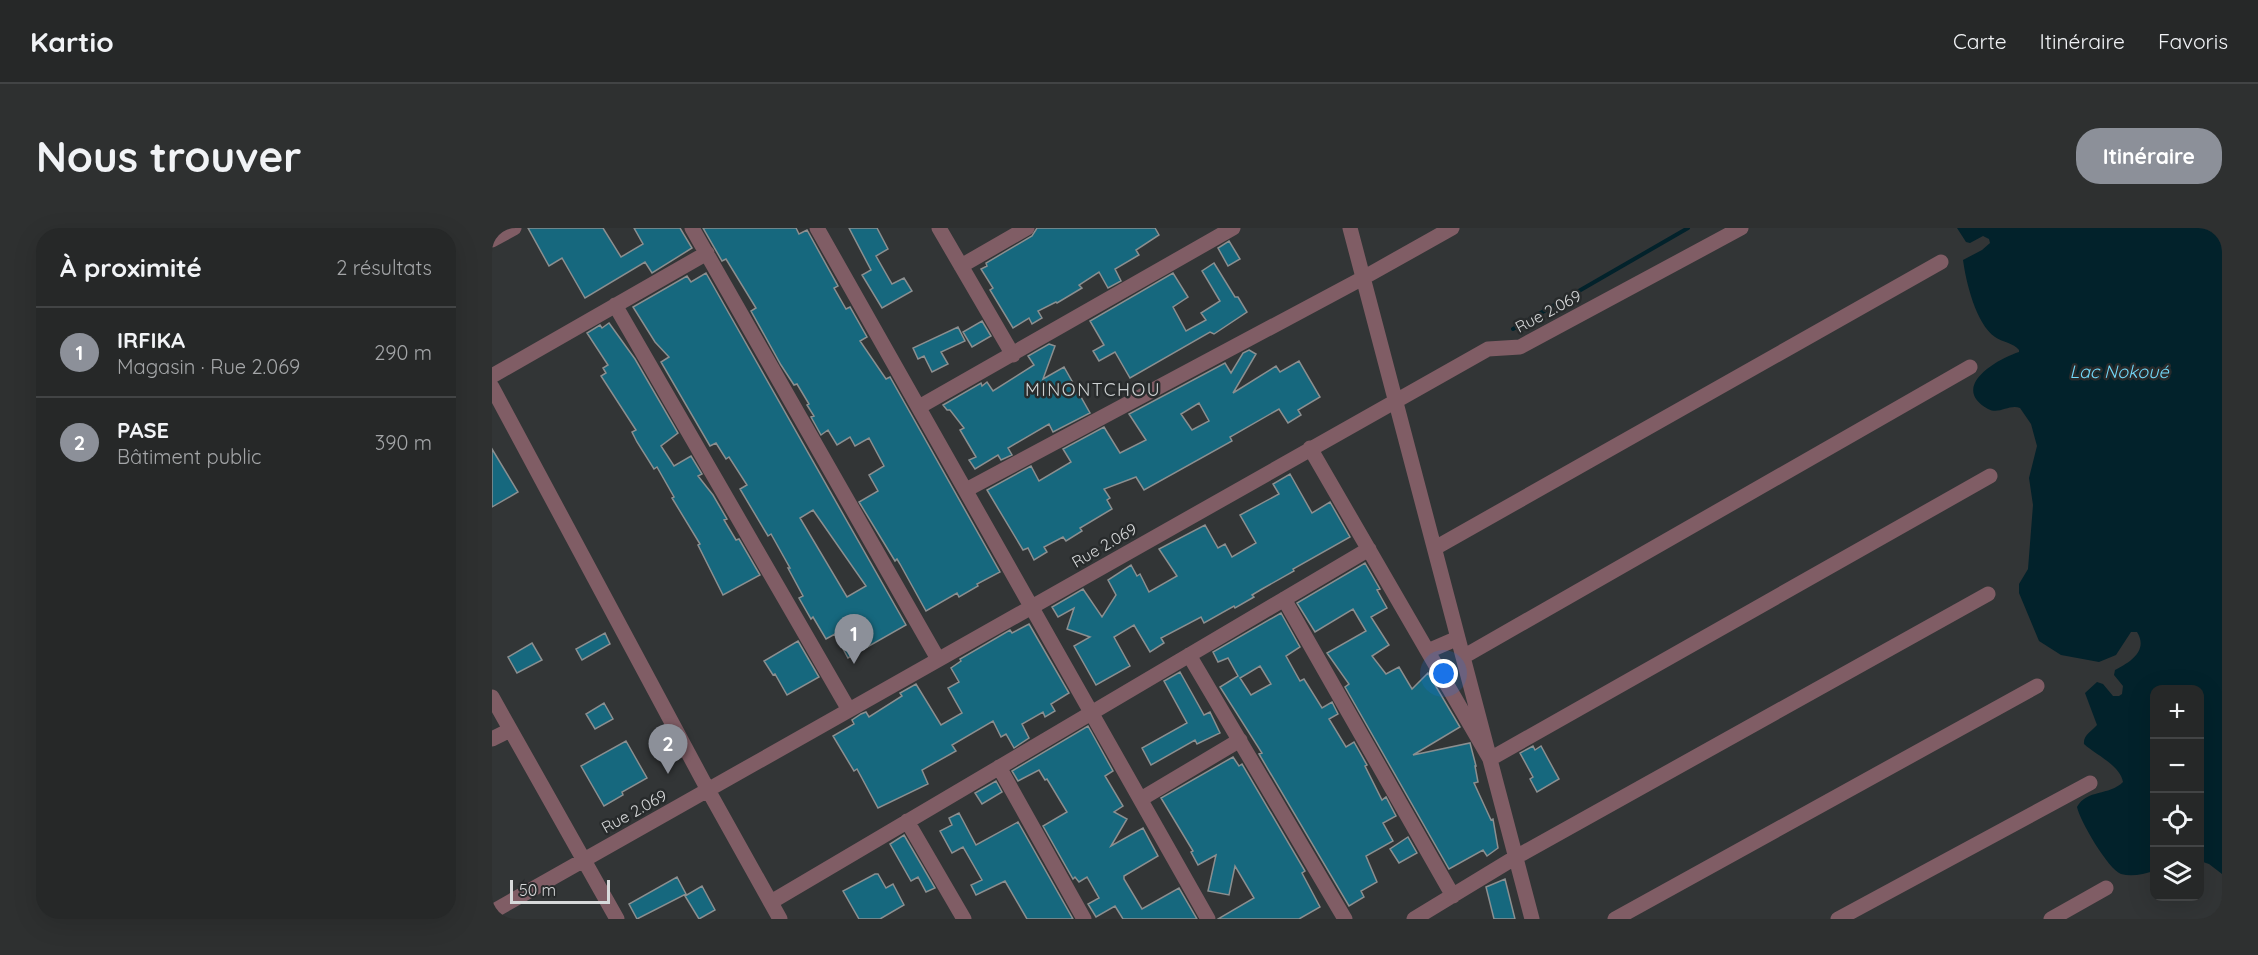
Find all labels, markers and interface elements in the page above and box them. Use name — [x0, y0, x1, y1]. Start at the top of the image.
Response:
text: Kartio — [30, 24, 114, 59]
text: Carte — [1953, 28, 2007, 54]
text: Itinéraire — [2040, 28, 2125, 54]
text: Favoris — [2158, 28, 2228, 54]
button: Itinéraire — [2076, 128, 2222, 184]
text: Nous trouver — [36, 130, 301, 183]
text: À proximité — [60, 251, 202, 284]
text: 2 résultats — [336, 255, 432, 280]
street label: Rue 2.069 — [1512, 285, 1584, 337]
text: IRFIKA — [117, 326, 185, 354]
text: 1 — [76, 340, 83, 365]
text: 290 m — [374, 340, 432, 365]
text: Magasin · Rue 2.069 — [117, 354, 300, 379]
water label: Lac Nokoué — [2069, 360, 2169, 383]
district label: MINONTCHOU — [1025, 378, 1161, 401]
text: PASE — [117, 416, 169, 444]
text: 2 — [74, 430, 85, 455]
text: 390 m — [375, 430, 432, 455]
text: Bâtiment public — [117, 444, 261, 469]
street label: Rue 2.069 — [1068, 518, 1140, 572]
pin: 1 — [834, 614, 874, 664]
your location — [1429, 659, 1458, 688]
map controls — [2150, 685, 2204, 901]
button: + — [2150, 685, 2204, 739]
pin: 2 — [648, 724, 687, 774]
button: − — [2150, 739, 2204, 793]
street label: Rue 2.069 — [598, 785, 670, 837]
button: locate — [2150, 793, 2204, 847]
button: layers — [2150, 847, 2204, 901]
scale bar — [510, 877, 610, 904]
text: 50 m — [519, 880, 556, 900]

